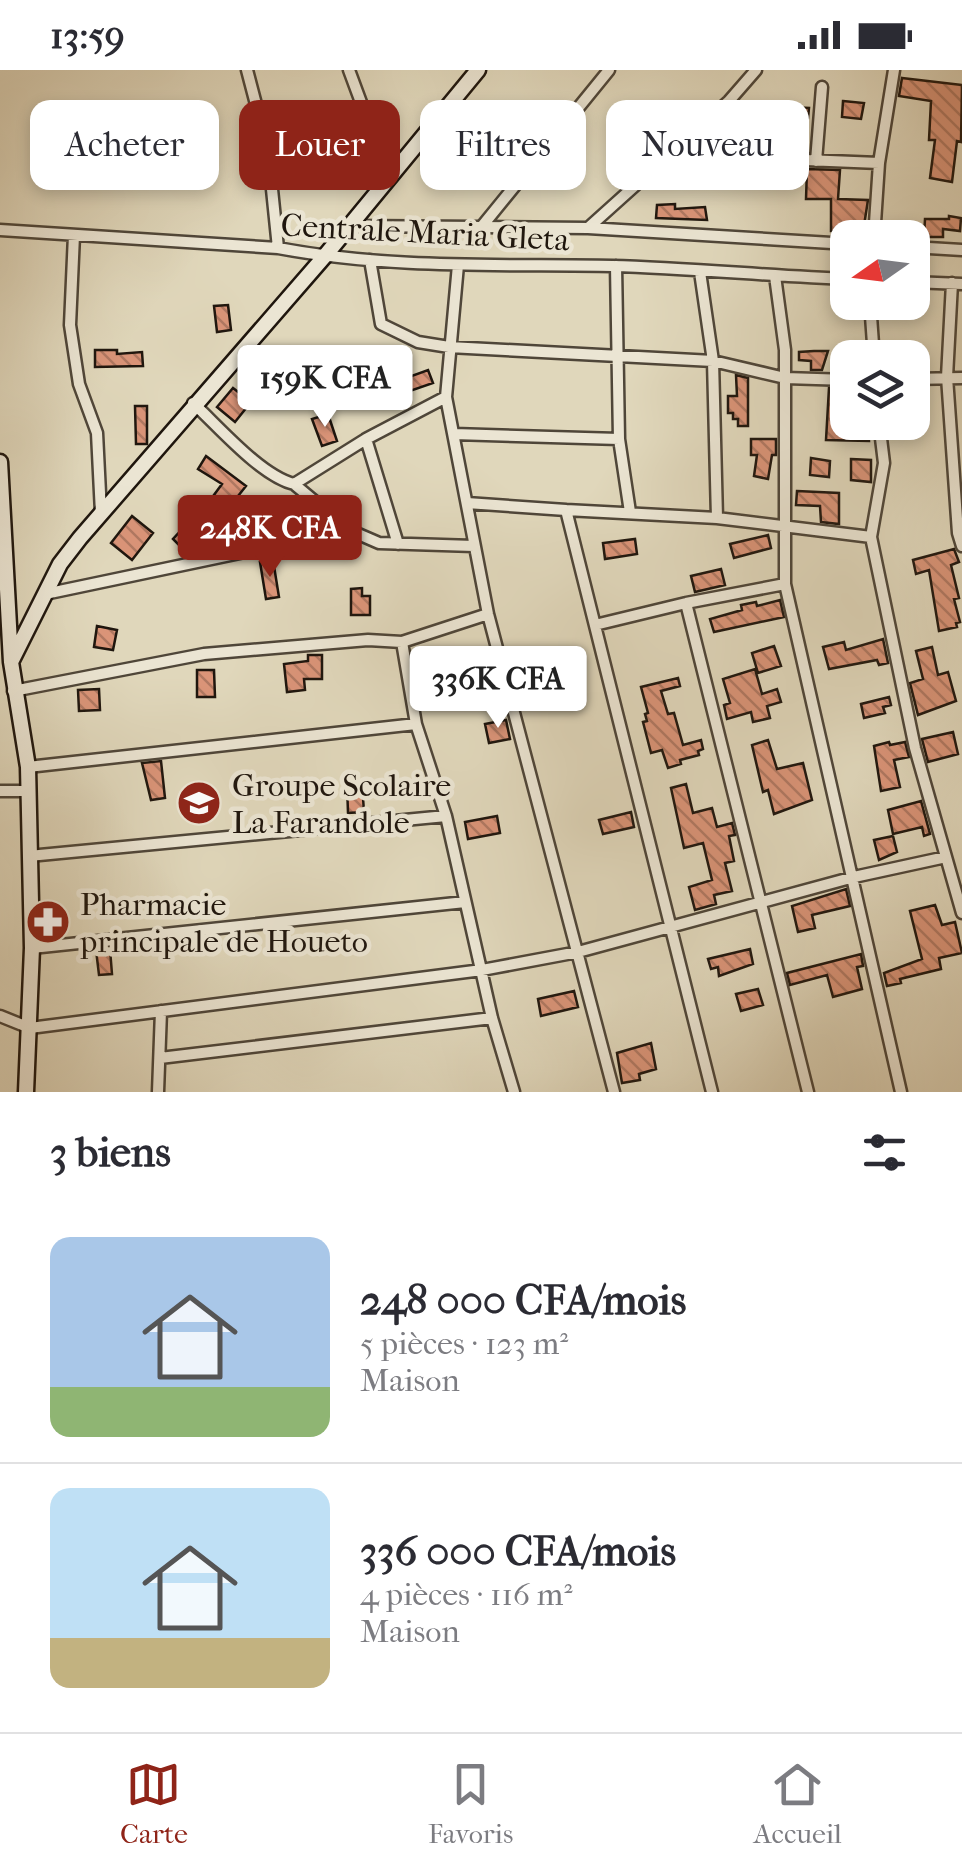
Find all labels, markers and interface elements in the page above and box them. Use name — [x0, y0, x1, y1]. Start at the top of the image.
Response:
text: 13:59 — [50, 13, 125, 58]
chip: Acheter — [30, 100, 219, 190]
chip: Louer — [239, 100, 400, 190]
chip: Filtres — [420, 100, 586, 190]
chip: Nouveau — [606, 100, 809, 190]
street label: Centrale Maria Gleta — [280, 206, 571, 259]
north arrow — [830, 220, 930, 320]
map controls — [830, 220, 930, 440]
button: layers — [830, 340, 930, 440]
pin: 159K CFA — [222, 345, 428, 430]
text: 159K CFA — [260, 359, 390, 396]
pin: 248K CFA — [167, 495, 373, 580]
text: 248K CFA — [200, 509, 340, 546]
pin: 336K CFA — [395, 646, 601, 731]
text: 336K CFA — [432, 660, 564, 697]
place label: Groupe Scolaire La Farandole — [232, 767, 451, 841]
school or university icon: Groupe Scolaire La Farandole — [176, 780, 222, 826]
place label: Pharmacie principale de Houeto — [79, 886, 368, 960]
pharmacy icon: Pharmacie principale de Houeto — [25, 899, 71, 945]
icon: filters — [857, 1125, 912, 1180]
text: 3 biens — [50, 1128, 171, 1177]
text: 248 000 CFA/mois — [360, 1276, 686, 1325]
icon: home — [130, 1277, 250, 1397]
text: 5 pièces · 123 m² — [360, 1325, 568, 1362]
text: Maison — [360, 1362, 460, 1399]
text: 336 000 CFA/mois — [360, 1527, 676, 1576]
icon: home — [130, 1528, 250, 1648]
text: 4 pièces · 116 m² — [360, 1576, 572, 1613]
text: Maison — [360, 1613, 460, 1650]
tab: Carte — [120, 1757, 188, 1850]
tab: Favoris — [428, 1757, 513, 1850]
tab: Accueil — [753, 1757, 842, 1850]

